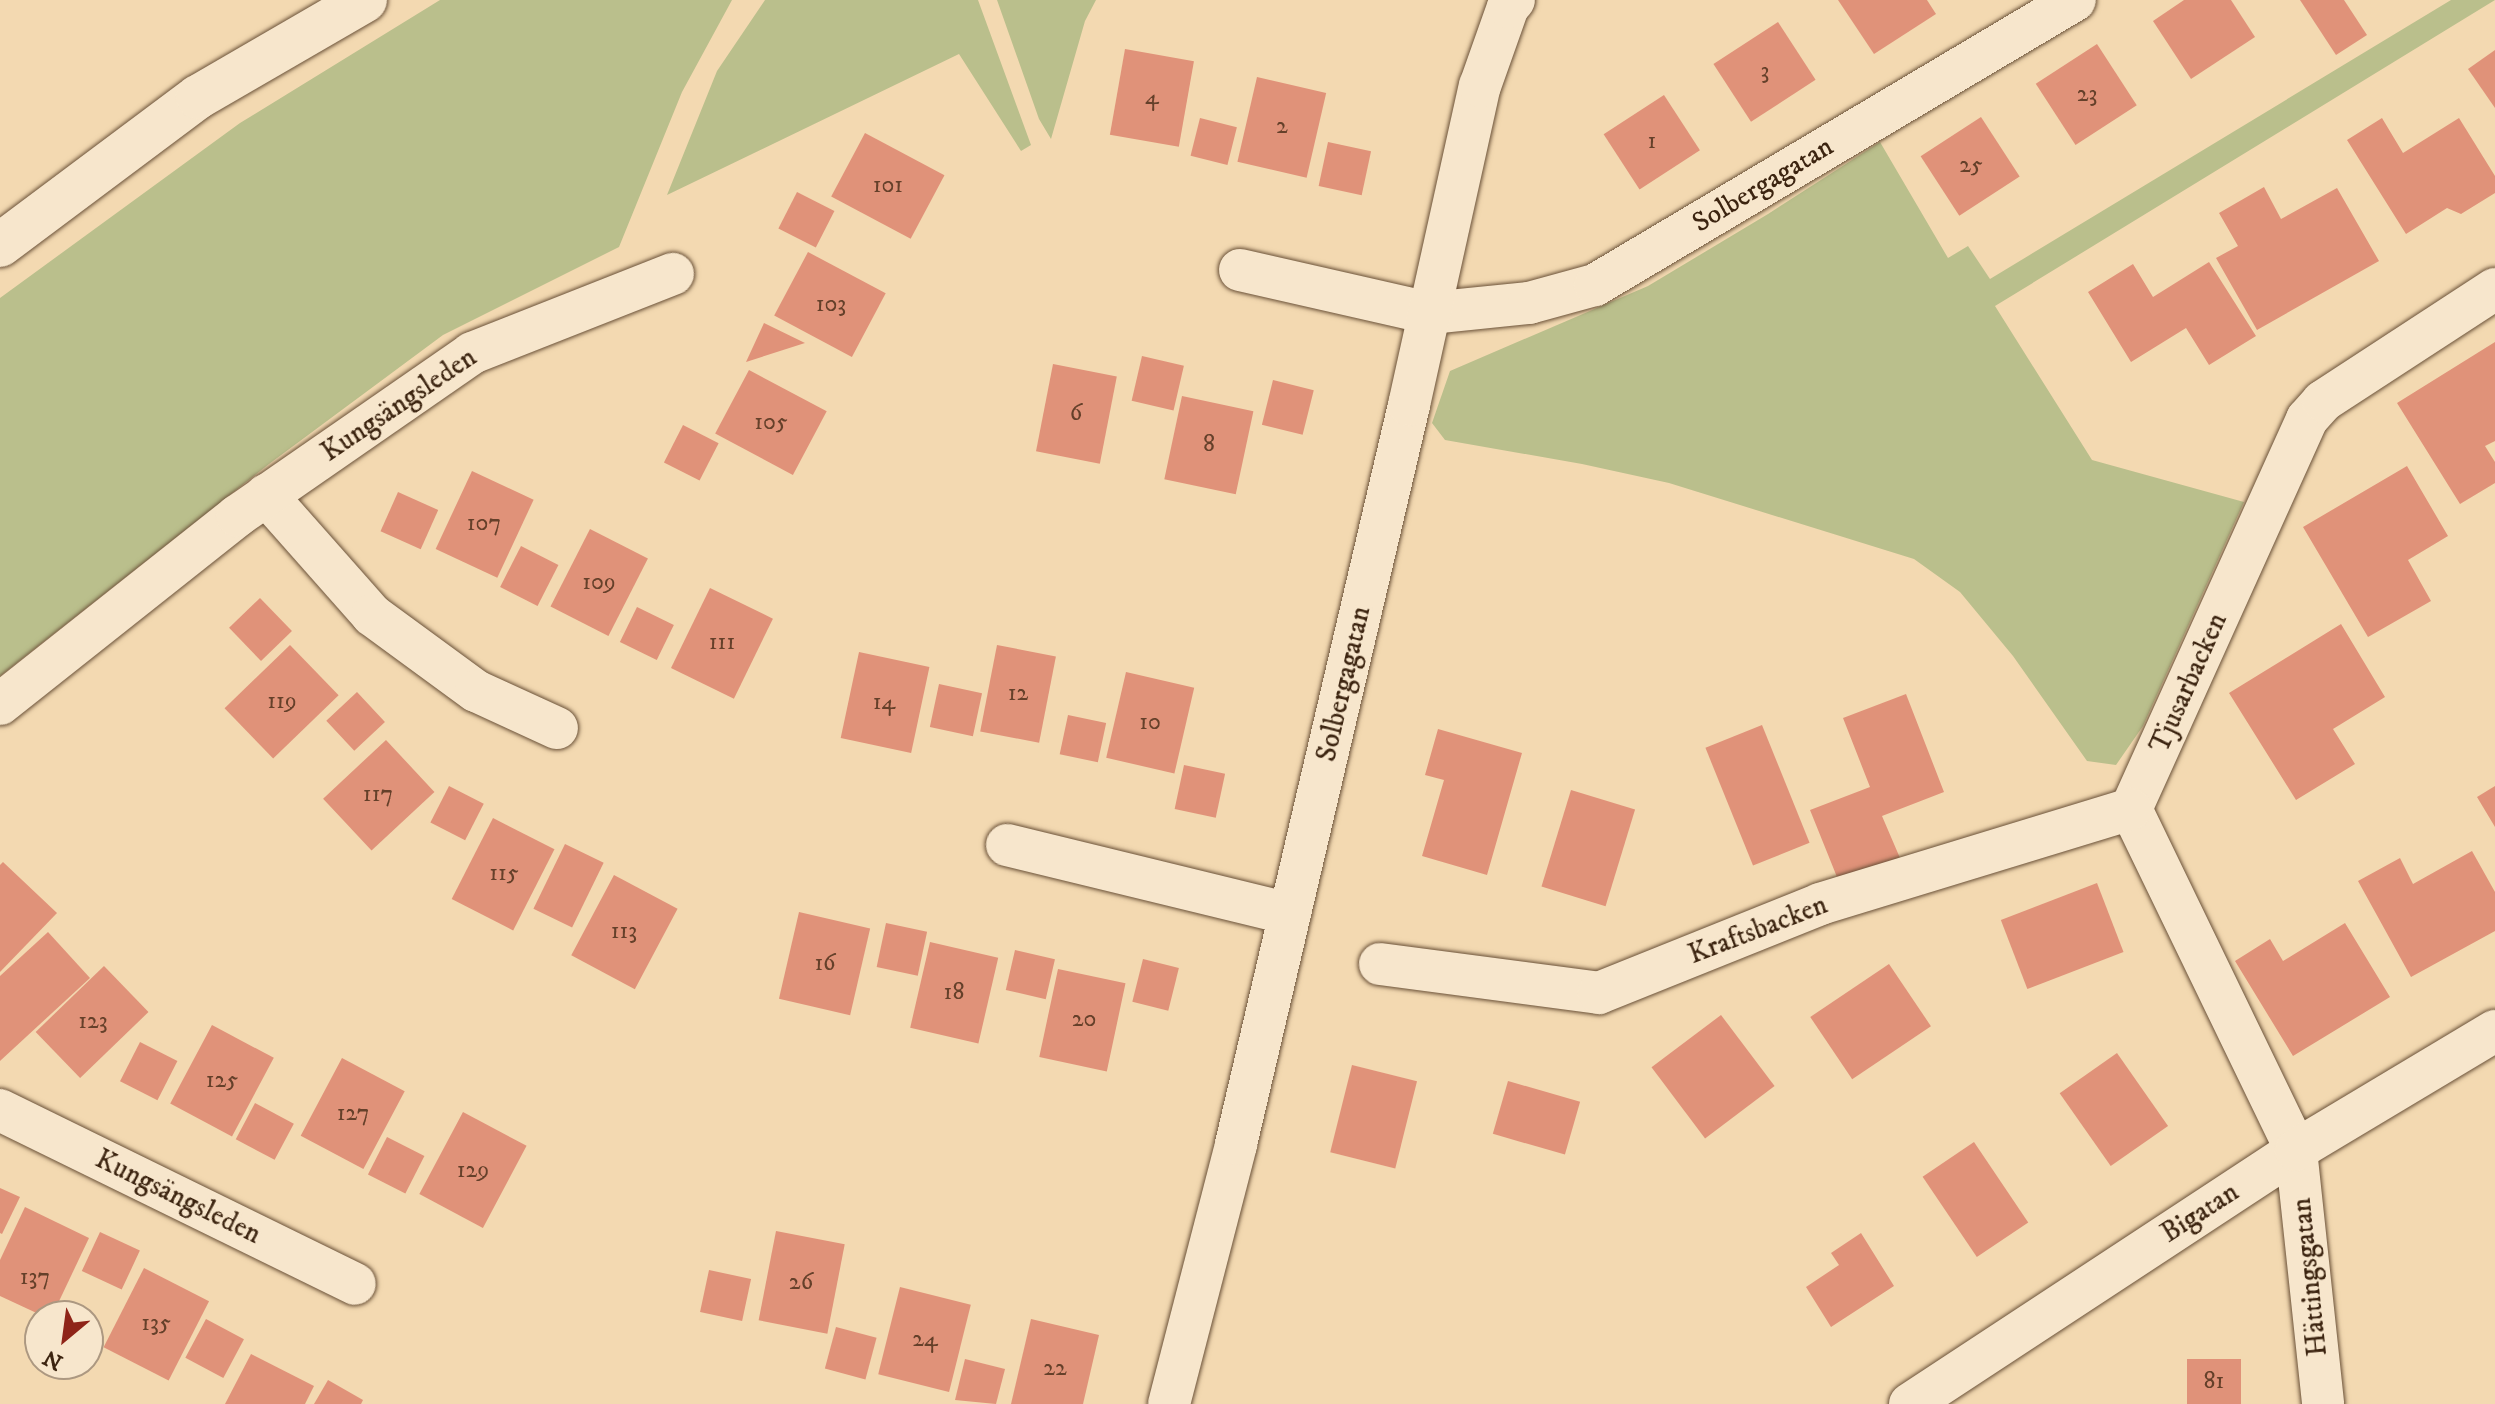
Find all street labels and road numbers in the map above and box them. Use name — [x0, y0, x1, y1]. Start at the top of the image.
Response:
street label: Solbergagatan — [1687, 130, 1839, 240]
street label: Kungsängsleden — [315, 341, 483, 469]
street label: Solbergagatan — [1310, 603, 1378, 765]
street label: Tjusarbacken — [2143, 608, 2235, 758]
street label: Kraftsbacken — [1684, 888, 1832, 972]
street label: Kungsängsleden — [90, 1142, 266, 1252]
street label: Bigatan — [2155, 1176, 2245, 1250]
street label: Hättingsgatan — [2285, 1196, 2335, 1358]

